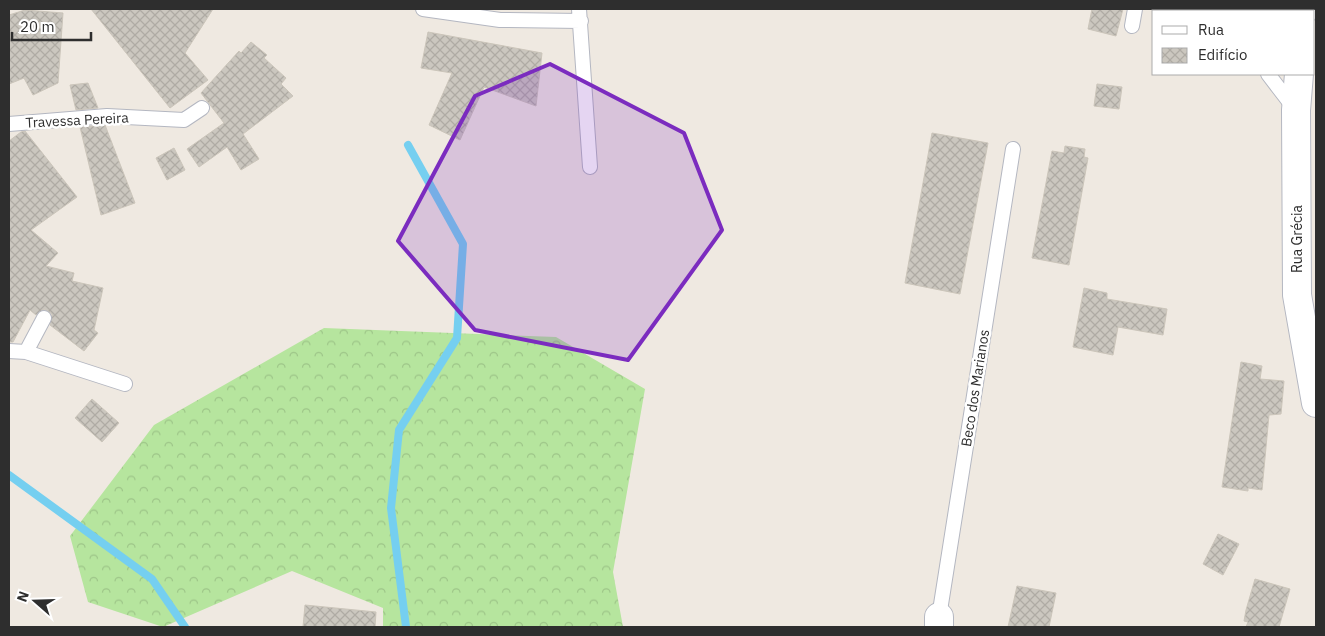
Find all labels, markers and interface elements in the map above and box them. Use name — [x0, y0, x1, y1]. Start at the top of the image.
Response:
scale bar — [12, 10, 91, 42]
legend — [1152, 10, 1315, 75]
text: 20 m — [20, 17, 55, 36]
text: Rua — [1198, 20, 1224, 39]
text: Edifício — [1198, 45, 1247, 64]
street label: Travessa Pereira — [25, 108, 130, 132]
street label: Rua Grécia — [1288, 204, 1306, 273]
street label: Beco dos Marianos — [957, 328, 993, 448]
north arrow — [10, 576, 60, 626]
text: N — [13, 589, 33, 604]

